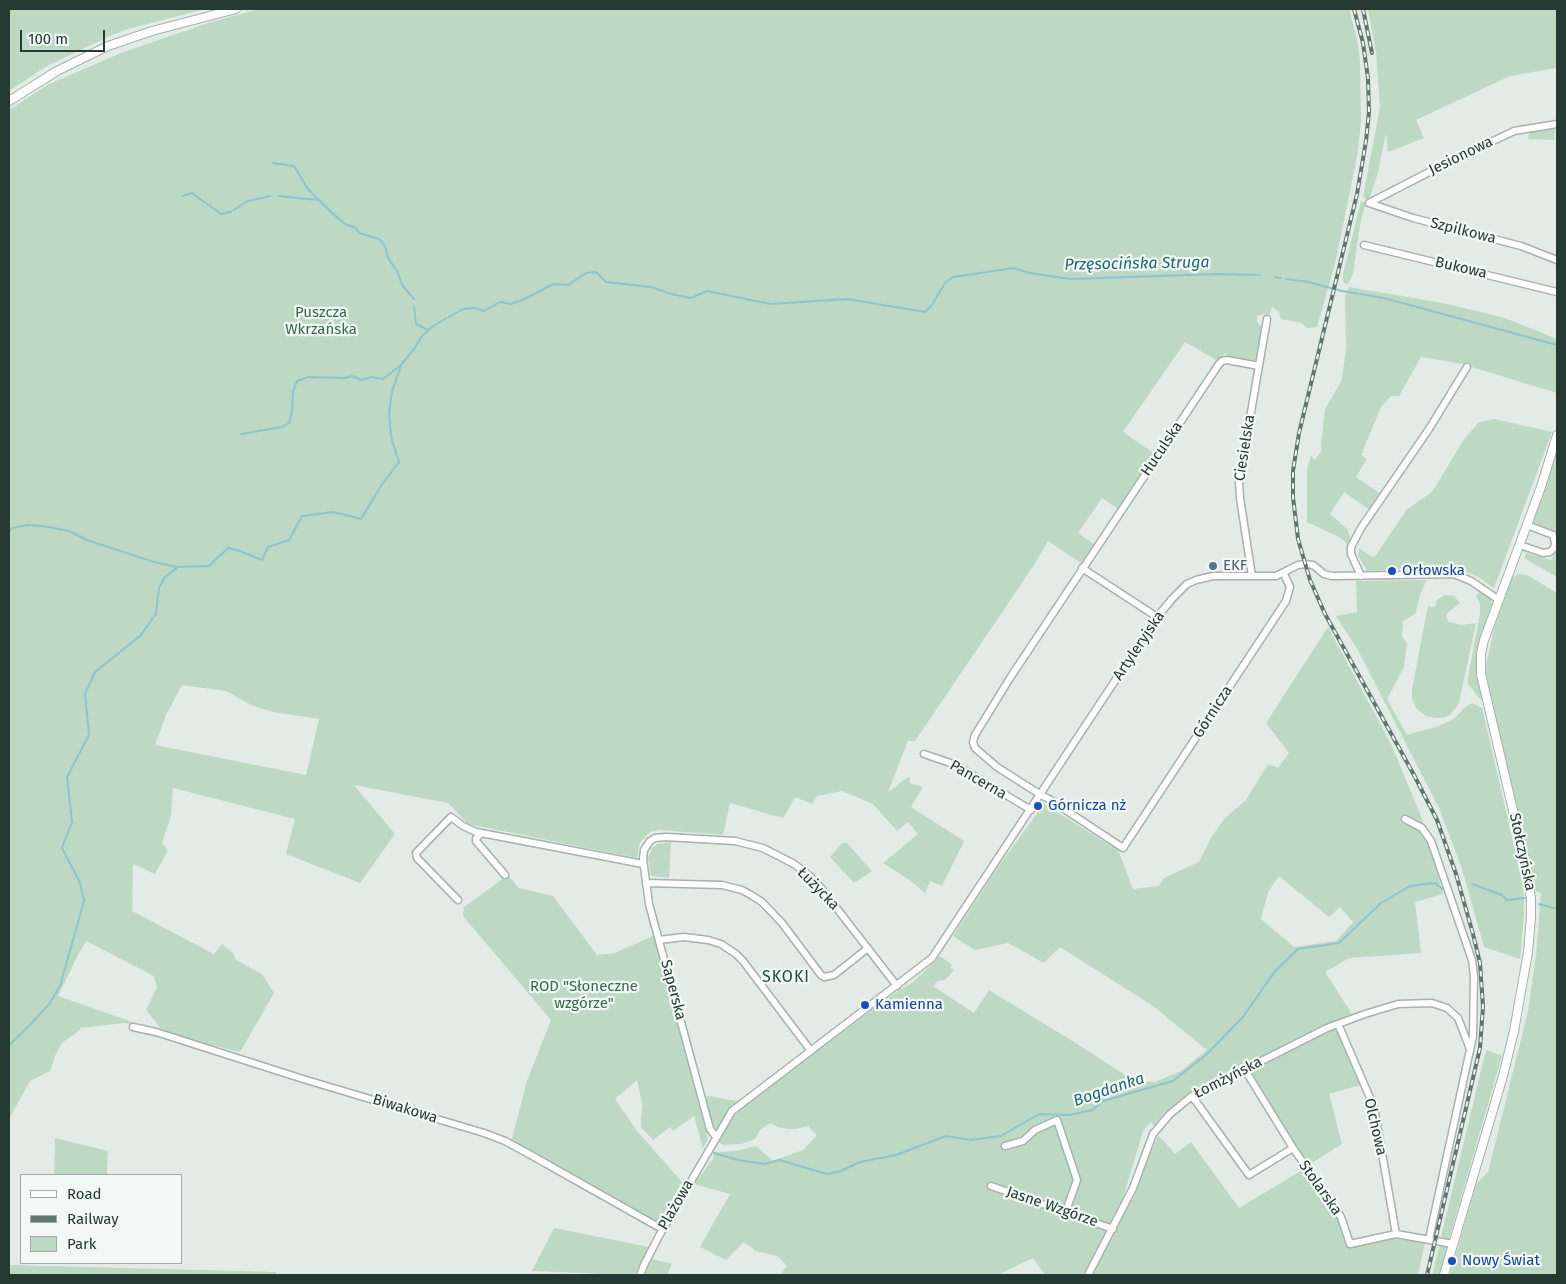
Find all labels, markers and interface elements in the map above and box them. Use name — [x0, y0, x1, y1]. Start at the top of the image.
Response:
scale bar — [22, 20, 108, 52]
text: 100 m — [28, 30, 68, 48]
street label: Jesionowa — [1426, 133, 1496, 179]
street label: Szpilkowa — [1428, 214, 1498, 248]
water label: Przęsocińska Struga — [1064, 253, 1210, 275]
street label: Bukowa — [1433, 253, 1489, 283]
park label: Puszcza Wkrzańska — [285, 304, 357, 339]
street label: Ciesielska — [1231, 413, 1259, 483]
street label: Huculska — [1137, 418, 1187, 480]
place label: EKF — [1223, 557, 1247, 575]
marker: EKF — [1207, 560, 1219, 572]
place label: Orłowska — [1402, 562, 1465, 580]
marker: Orłowska — [1386, 565, 1398, 577]
street label: Artyleryjska — [1109, 608, 1169, 684]
street label: Górnicza — [1189, 682, 1237, 742]
street label: Pancerna — [946, 757, 1010, 803]
place label: Górnicza nż — [1048, 797, 1126, 815]
marker: Górnicza nż — [1032, 800, 1044, 812]
street label: Stołczyńska — [1505, 811, 1539, 893]
street label: Łużycka — [793, 864, 843, 914]
street label: Saperska — [656, 958, 690, 1022]
district label: SKOKI — [761, 968, 811, 988]
park label: ROD "Słoneczne wzgórze" — [530, 978, 638, 1013]
place label: Kamienna — [875, 996, 943, 1014]
marker: Kamienna — [859, 999, 871, 1011]
street label: Łomżyńska — [1191, 1053, 1265, 1103]
water label: Bogdanka — [1071, 1069, 1147, 1111]
street label: Biwakowa — [370, 1091, 440, 1127]
street label: Olchowa — [1360, 1097, 1390, 1157]
street label: Stolarska — [1295, 1157, 1345, 1219]
legend — [20, 1174, 182, 1264]
street label: Plażowa — [654, 1177, 698, 1233]
street label: Jasne Wzgórze — [1004, 1183, 1100, 1231]
text: Road — [67, 1185, 102, 1203]
text: Railway — [67, 1210, 119, 1228]
text: Park — [67, 1235, 97, 1253]
place label: Nowy Świat — [1462, 1252, 1540, 1270]
marker: Nowy Świat — [1446, 1255, 1458, 1267]

